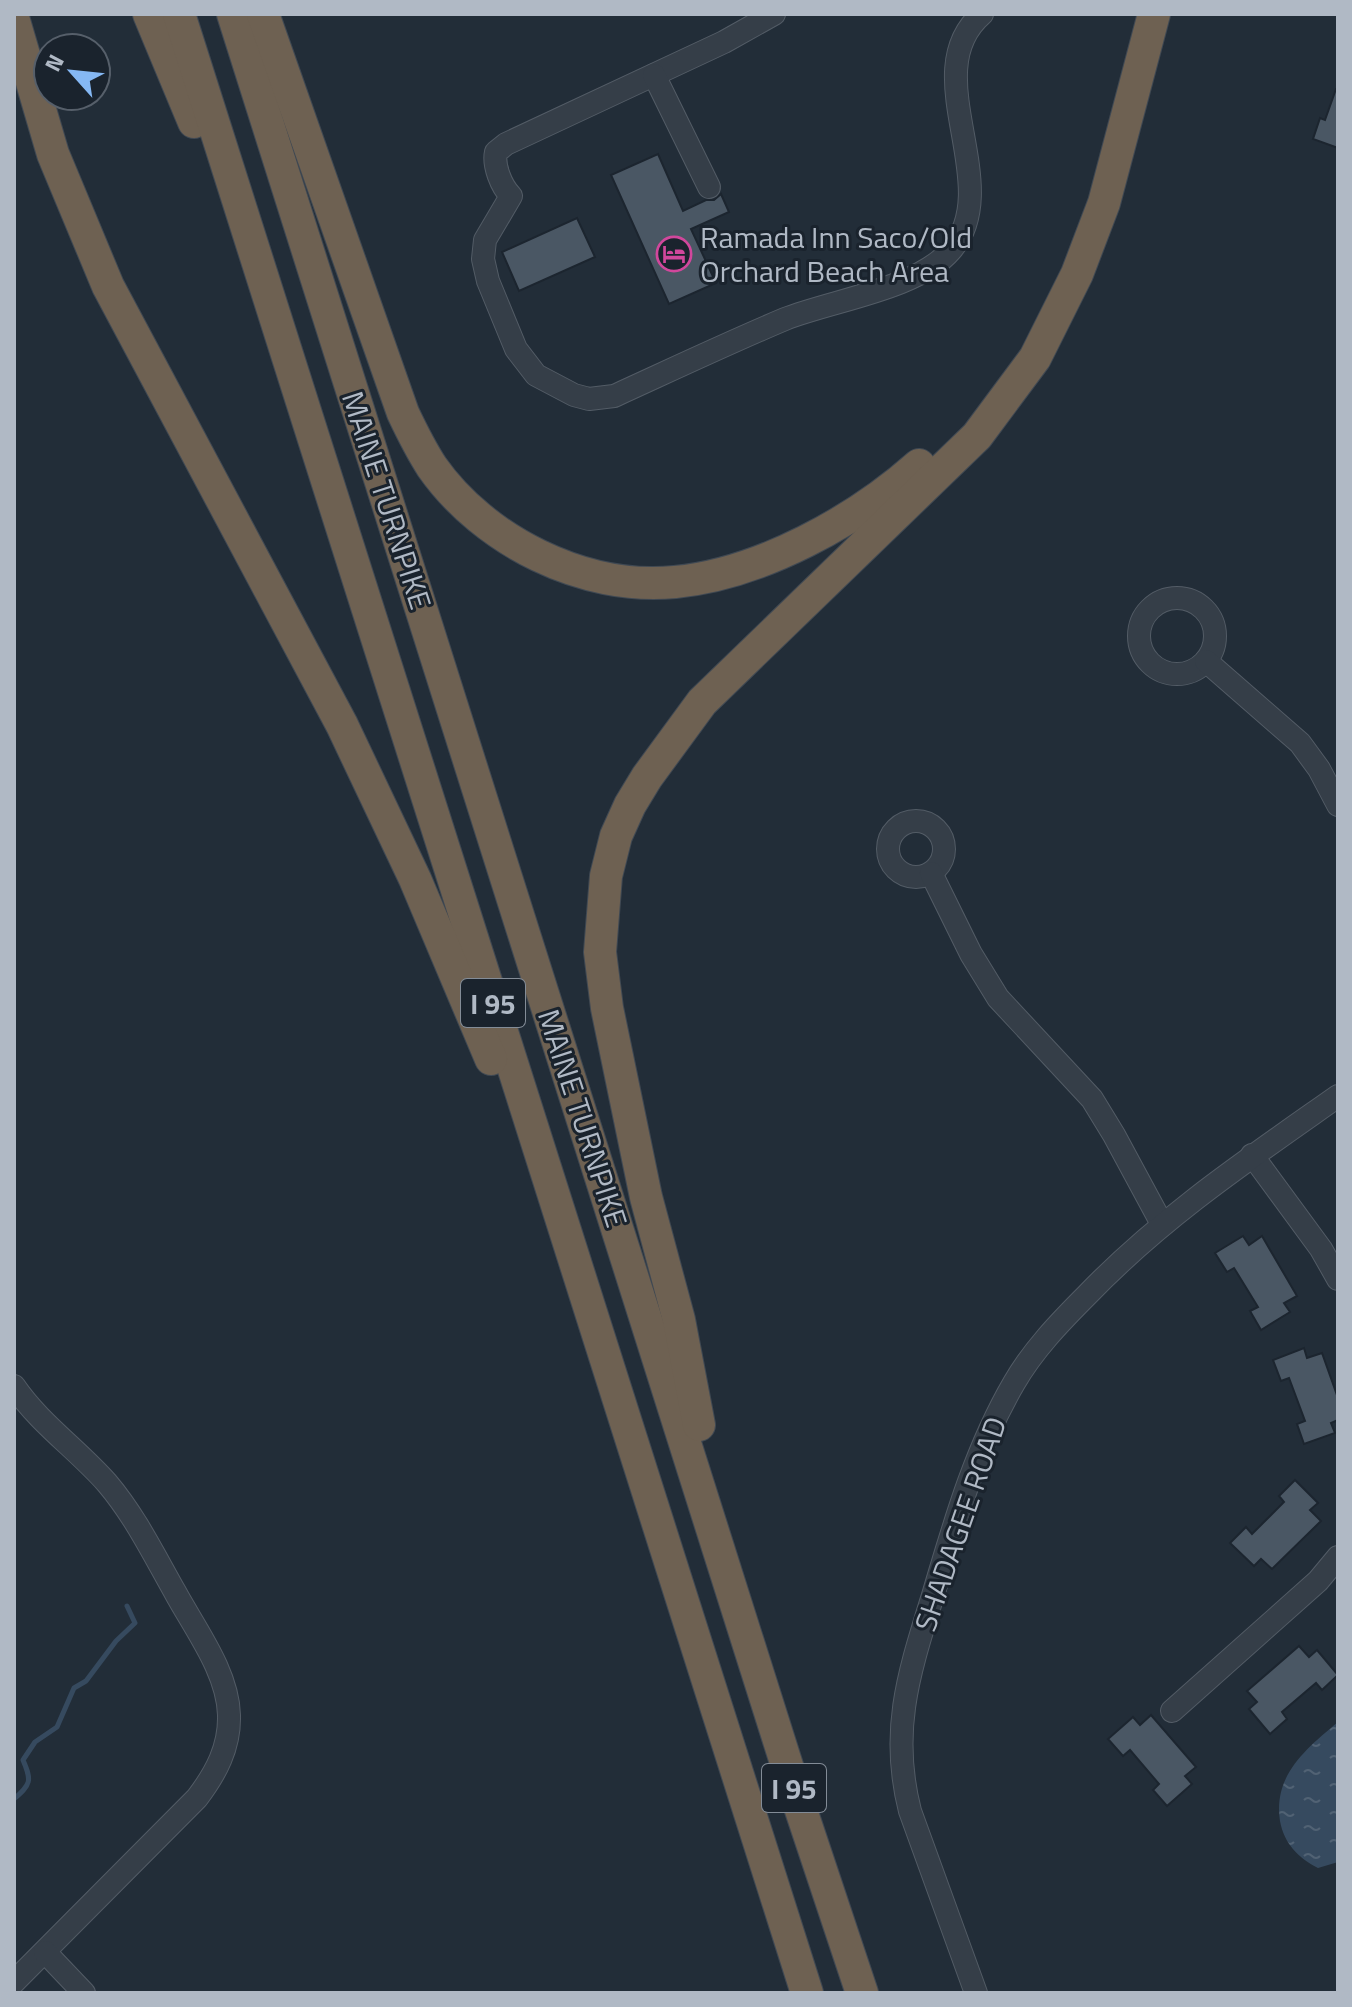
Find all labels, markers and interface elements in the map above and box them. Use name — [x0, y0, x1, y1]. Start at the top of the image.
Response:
north arrow — [32, 32, 112, 112]
text: N — [36, 48, 73, 77]
place label: Ramada Inn Saco/Old Orchard Beach Area — [700, 214, 972, 294]
hotel icon: Ramada Inn Saco/Old Orchard Beach Area — [655, 235, 693, 273]
street label: MAINE TURNPIKE — [330, 385, 444, 615]
road number: I 95 — [461, 979, 525, 1027]
street label: MAINE TURNPIKE — [526, 1003, 640, 1233]
street label: SHADAGEE ROAD — [902, 1410, 1018, 1638]
road number: I 95 — [762, 1764, 826, 1812]

